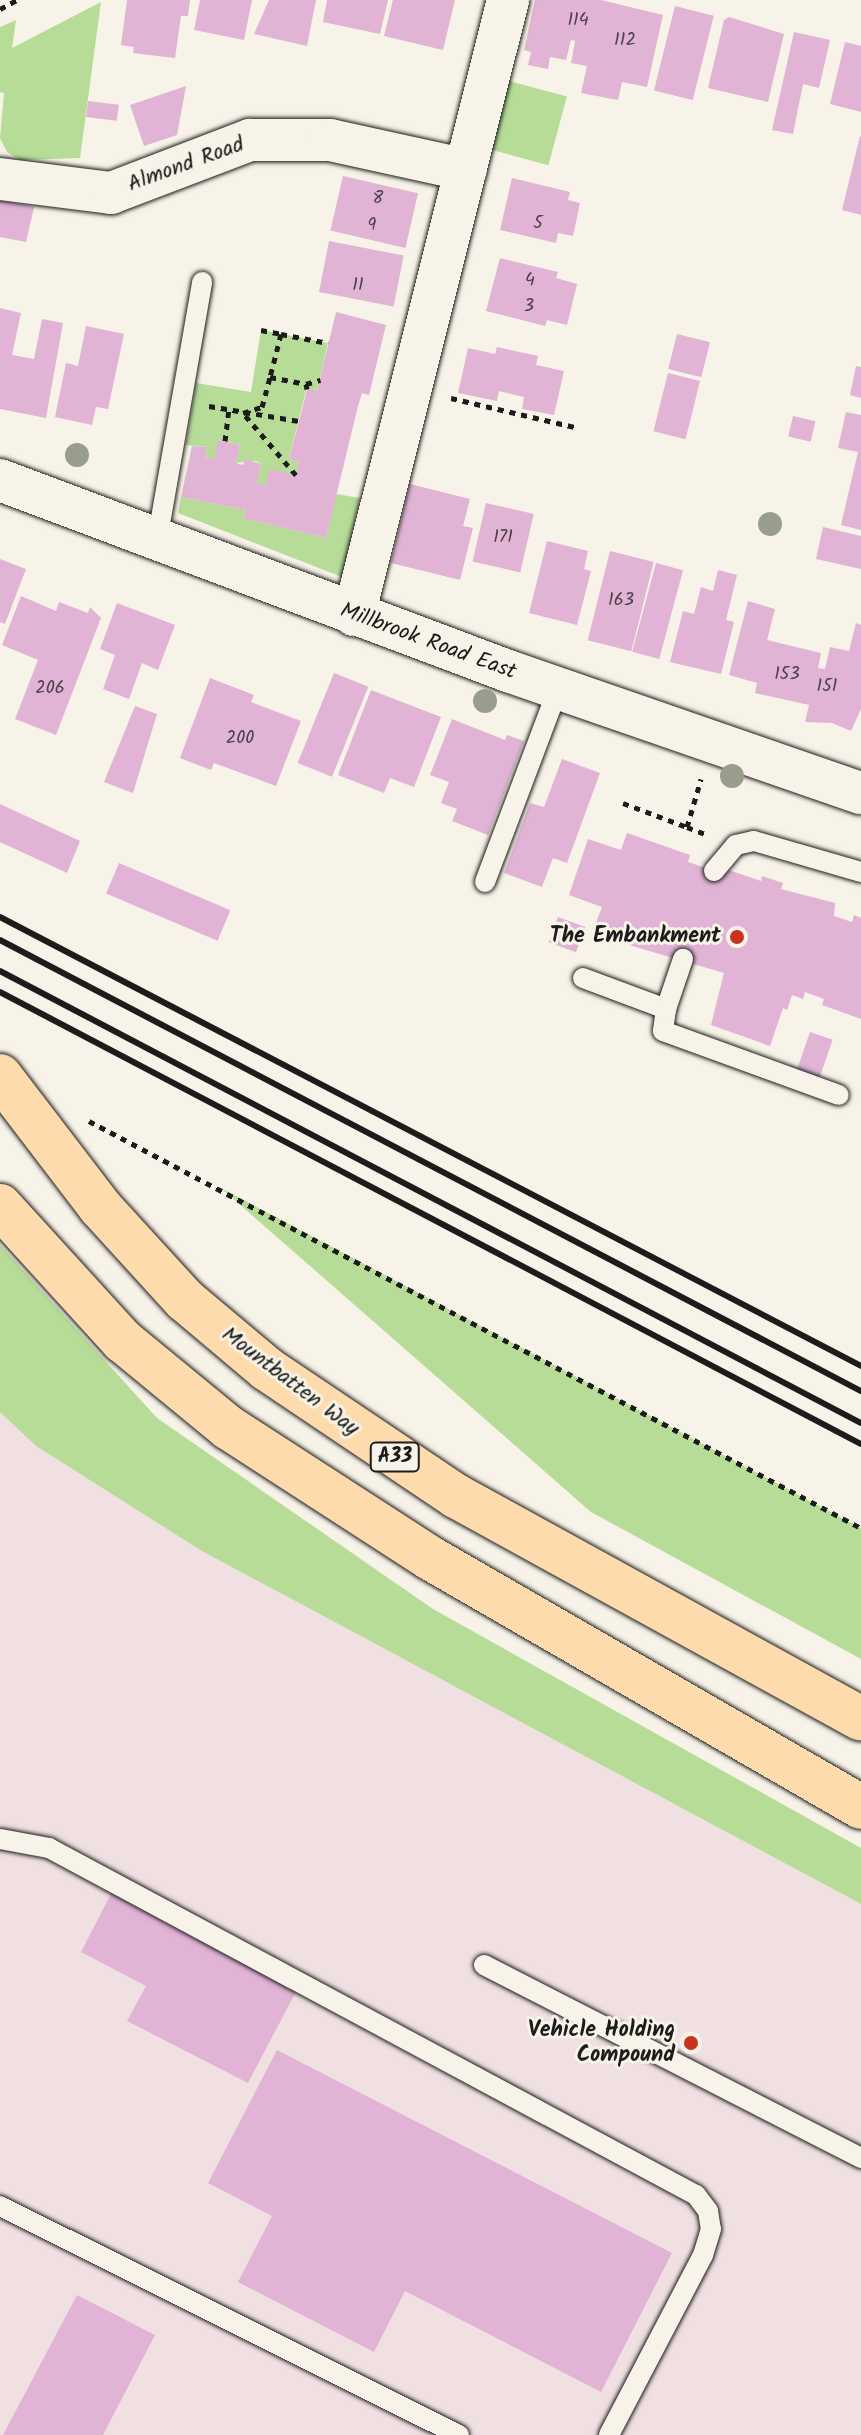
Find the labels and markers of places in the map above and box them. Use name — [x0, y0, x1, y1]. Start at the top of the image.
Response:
place label: The Embankment — [550, 924, 721, 950]
marker: The Embankment — [728, 928, 746, 946]
place label: Vehicle Holding Compound — [528, 2017, 675, 2068]
marker: Vehicle Holding Compound — [682, 2034, 700, 2052]

